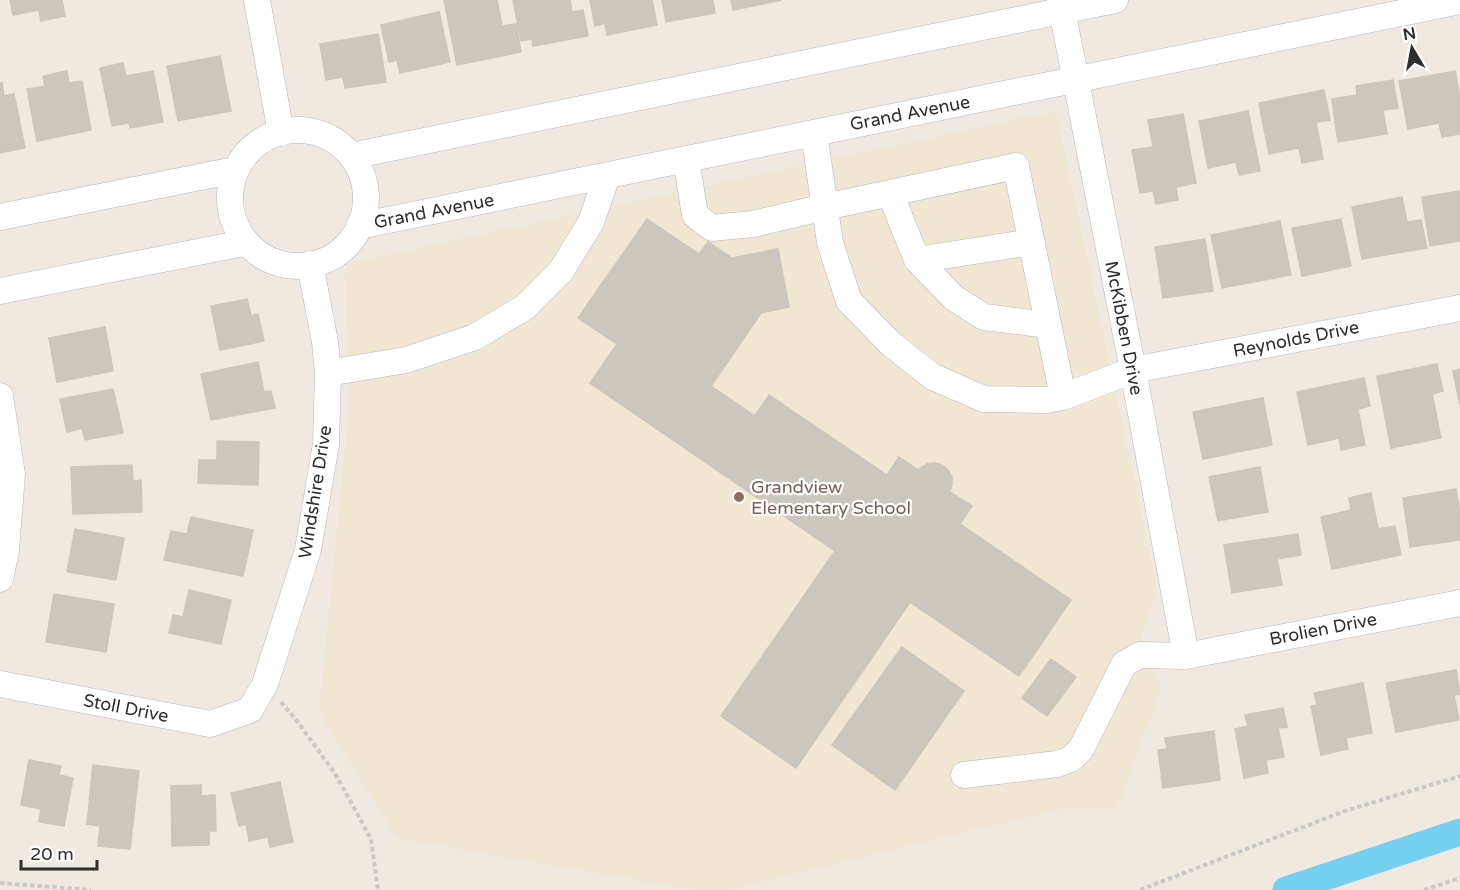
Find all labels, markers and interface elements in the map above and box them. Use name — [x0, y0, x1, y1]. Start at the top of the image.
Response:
north arrow — [1382, 18, 1442, 78]
text: N — [1402, 23, 1418, 45]
street label: Grand Avenue — [848, 91, 972, 135]
street label: Grand Avenue — [372, 189, 496, 233]
street label: McKibben Drive — [1100, 259, 1148, 397]
street label: Reynolds Drive — [1231, 316, 1361, 362]
street label: Windshire Drive — [294, 424, 336, 560]
place label: Grandview Elementary School — [751, 476, 911, 519]
marker: Grandview Elementary School — [732, 490, 746, 504]
street label: Brolien Drive — [1267, 608, 1379, 650]
street label: Stoll Drive — [82, 689, 170, 727]
scale bar — [21, 833, 98, 871]
text: 20 m — [30, 843, 74, 865]

